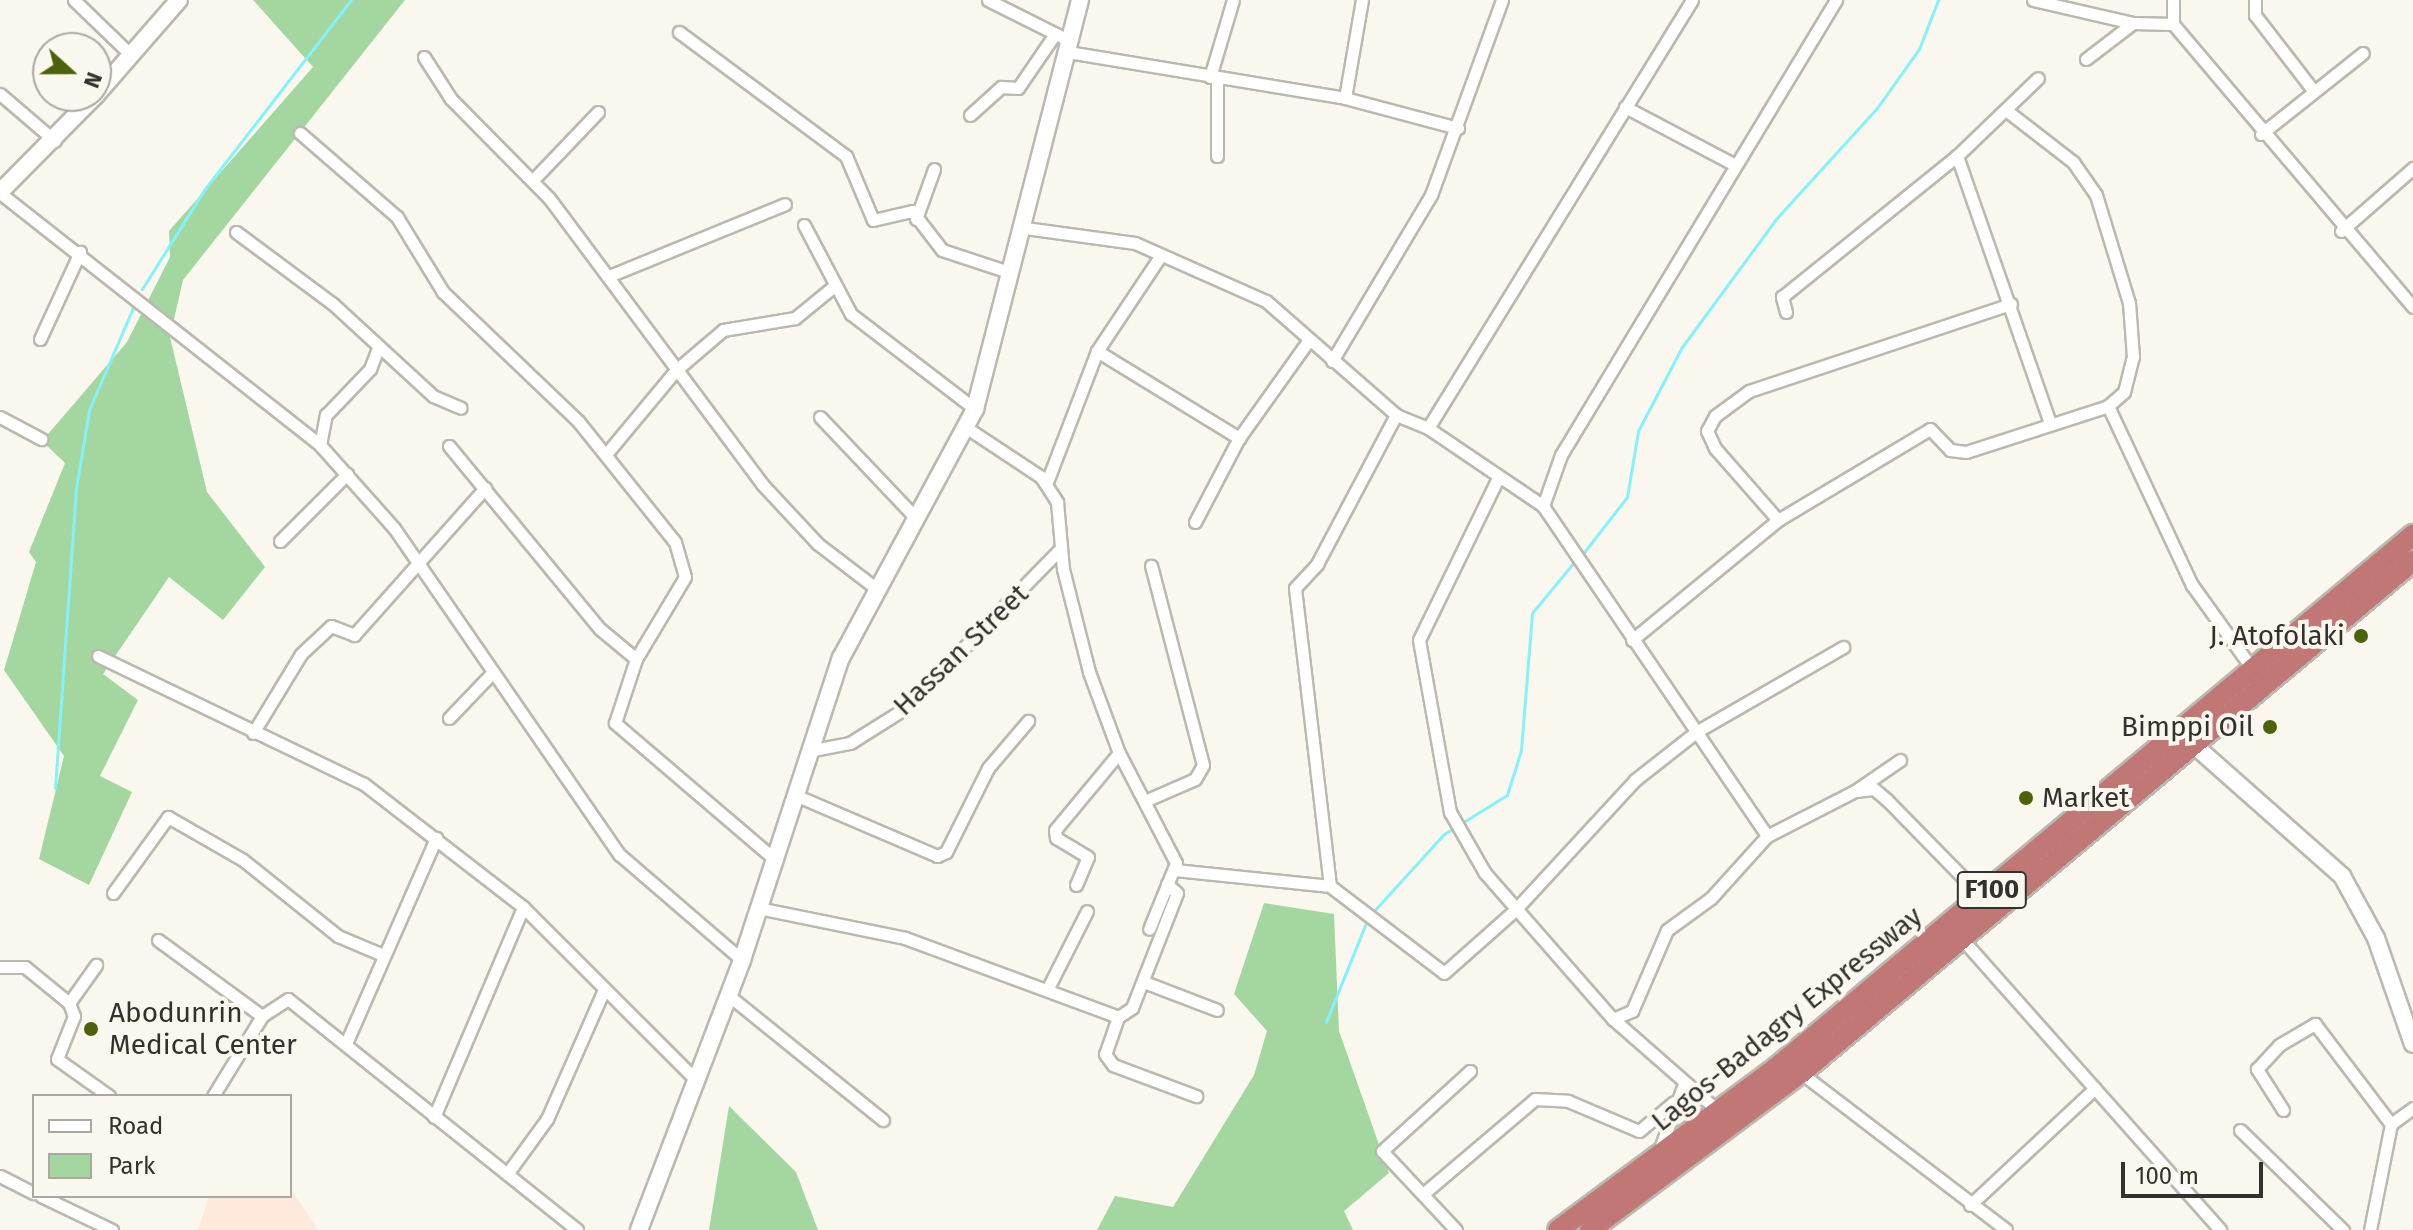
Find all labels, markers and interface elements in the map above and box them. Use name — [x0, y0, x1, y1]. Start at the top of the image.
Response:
north arrow — [32, 32, 112, 112]
text: N — [78, 68, 108, 92]
street label: Hassan Street — [887, 577, 1035, 723]
place label: J. Atofolaki — [2209, 619, 2345, 653]
marker: J. Atofolaki — [2352, 627, 2370, 645]
place label: Bimppi Oil — [2121, 710, 2254, 744]
marker: Bimppi Oil — [2261, 718, 2279, 736]
place label: Market — [2042, 781, 2129, 815]
marker: Market — [2017, 789, 2035, 807]
road number: F100 — [1956, 868, 2028, 912]
street label: Lagos-Badagry Expressway — [1645, 900, 1929, 1138]
place label: Abodunrin Medical Center — [109, 996, 297, 1062]
marker: Abodunrin Medical Center — [80, 1018, 102, 1040]
legend — [32, 1094, 292, 1198]
text: Road — [108, 1112, 163, 1140]
scale bar — [2125, 1146, 2267, 1196]
text: Park — [108, 1152, 155, 1180]
text: 100 m — [2135, 1162, 2199, 1190]

